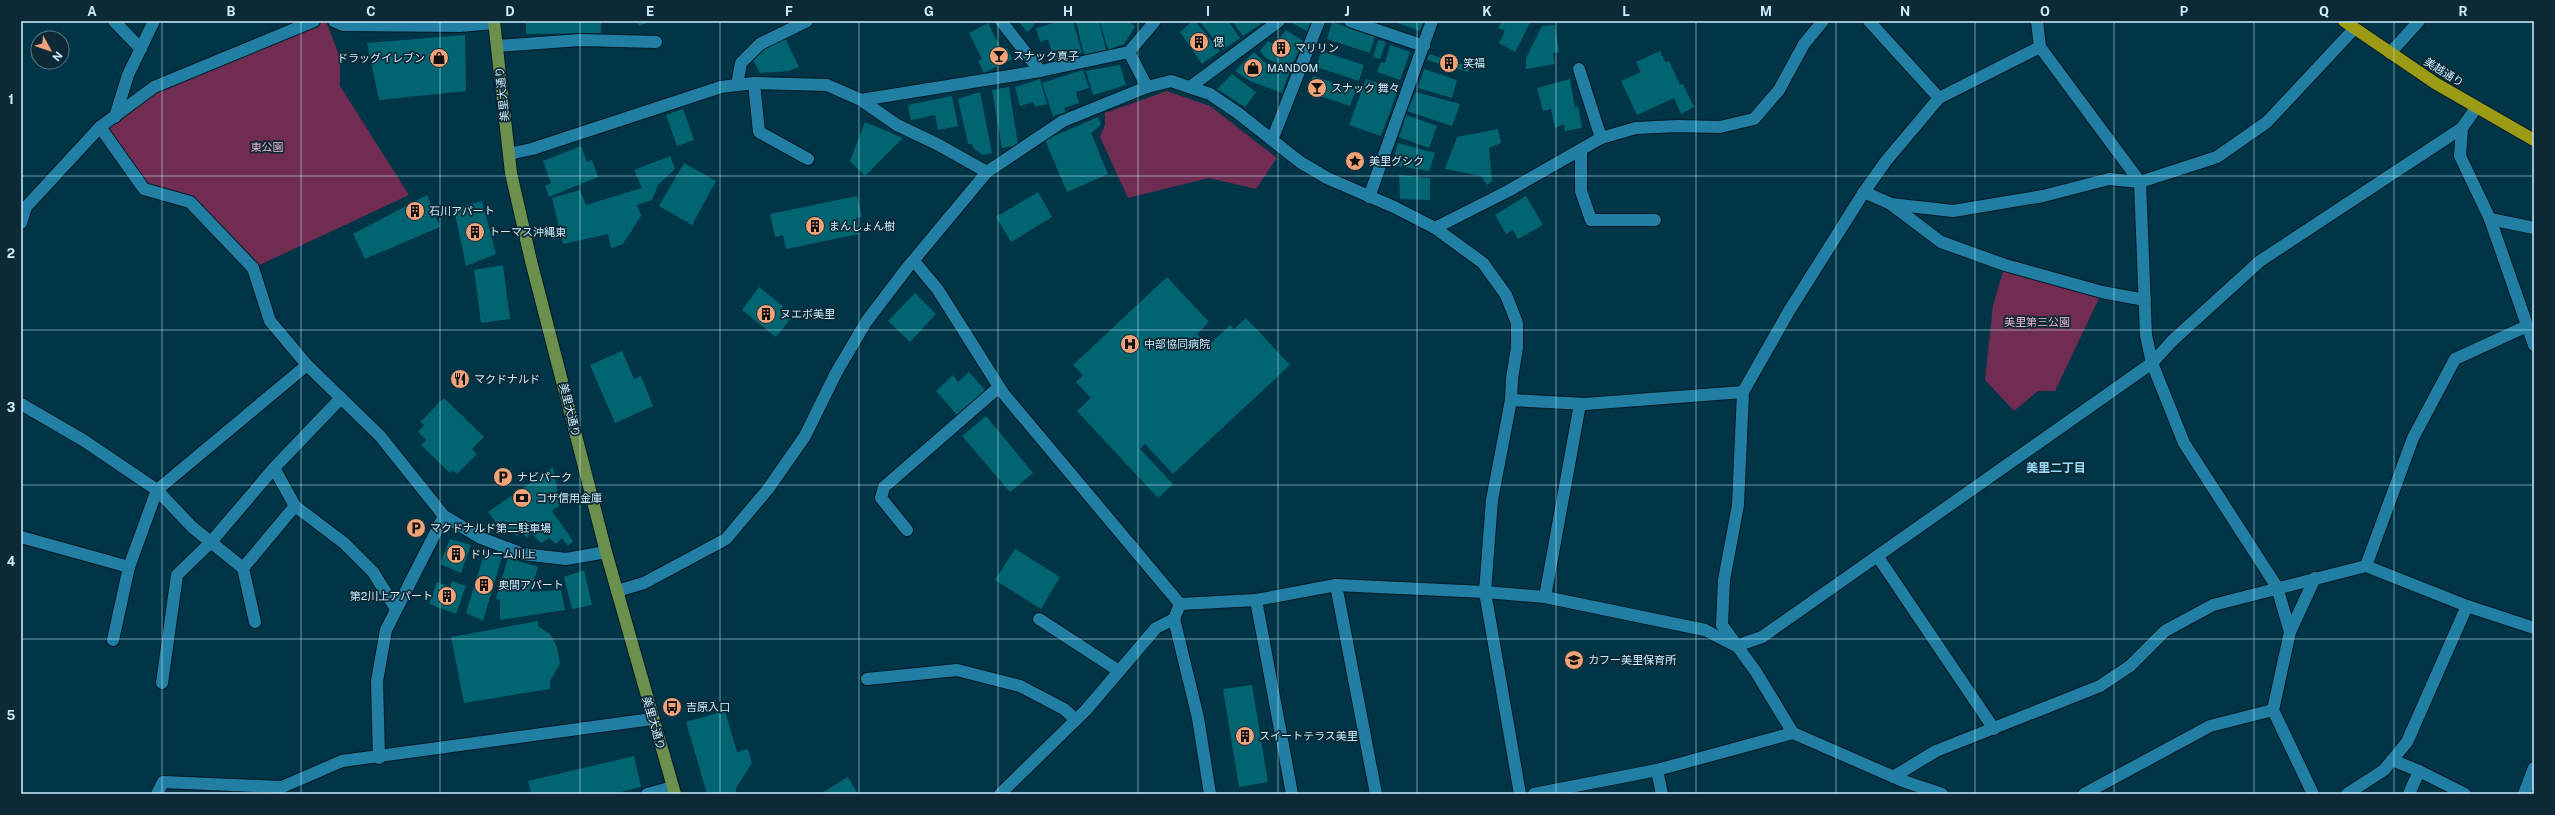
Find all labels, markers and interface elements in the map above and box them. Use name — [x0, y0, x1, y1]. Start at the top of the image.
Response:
text: A — [87, 4, 97, 19]
text: B — [227, 4, 236, 19]
text: C — [366, 4, 376, 19]
text: D — [505, 4, 515, 19]
text: E — [646, 4, 654, 19]
text: F — [785, 4, 793, 19]
text: G — [924, 4, 934, 19]
text: H — [1063, 4, 1073, 19]
text: I — [1206, 4, 1210, 19]
text: J — [1344, 4, 1350, 19]
text: K — [1482, 4, 1492, 19]
text: L — [1622, 4, 1630, 19]
text: M — [1760, 4, 1772, 19]
text: N — [1900, 4, 1910, 19]
text: O — [2040, 4, 2050, 19]
text: P — [2180, 4, 2189, 19]
text: Q — [2319, 4, 2329, 19]
text: R — [2458, 4, 2468, 19]
north arrow — [30, 30, 70, 70]
building icon: 偲 — [1188, 31, 1210, 53]
place label: 偲 — [1213, 36, 1224, 48]
building icon: マリリン — [1270, 37, 1292, 59]
place label: マリリン — [1295, 42, 1339, 54]
bar icon: スナック真子 — [988, 45, 1010, 67]
shop icon: ドラッグイレブン — [428, 47, 450, 69]
text: N — [50, 49, 65, 64]
place label: スナック真子 — [1013, 50, 1079, 62]
place label: ドラッグイレブン — [337, 52, 425, 64]
building icon: 笑福 — [1438, 52, 1460, 74]
street label: 美越通り — [2422, 55, 2466, 89]
shop icon: MANDOM — [1242, 57, 1264, 79]
place label: 笑福 — [1463, 57, 1485, 69]
place label: MANDOM — [1267, 62, 1318, 74]
street label: 美里大通り — [493, 66, 511, 122]
bar icon: スナック 舞々 — [1306, 77, 1328, 99]
place label: スナック 舞々 — [1331, 82, 1400, 94]
text: 1 — [8, 92, 14, 107]
park label: 東公園 — [251, 141, 284, 153]
place icon: 美里グシク — [1344, 150, 1366, 172]
place label: 美里グシク — [1369, 155, 1424, 167]
building icon: 石川アパート — [404, 200, 426, 222]
place label: 石川アパート — [429, 205, 495, 217]
building icon: まんしょん樹 — [804, 215, 826, 237]
place label: まんしょん樹 — [829, 220, 895, 232]
building icon: トーマス沖縄東 — [464, 221, 486, 243]
place label: トーマス沖縄東 — [489, 226, 566, 238]
text: 2 — [7, 246, 15, 261]
building icon: ヌエボ美里 — [755, 303, 777, 325]
place label: ヌエボ美里 — [780, 308, 835, 320]
park label: 美里第三公園 — [2004, 316, 2070, 328]
hospital icon: 中部協同病院 — [1119, 333, 1141, 355]
place label: 中部協同病院 — [1144, 338, 1210, 350]
restaurant icon: マクドナルド — [449, 368, 471, 390]
place label: マクドナルド — [474, 373, 540, 385]
street label: 美里大通り — [558, 382, 582, 438]
text: 3 — [7, 400, 16, 415]
district label: 美里二丁目 — [2026, 461, 2086, 475]
parking icon: ナビパーク — [492, 466, 514, 488]
place label: ナビパーク — [517, 471, 572, 483]
bank icon: コザ信用金庫 — [511, 487, 533, 509]
place label: コザ信用金庫 — [536, 492, 602, 504]
parking icon: マクドナルド第二駐車場 — [405, 517, 427, 539]
place label: マクドナルド第二駐車場 — [430, 522, 551, 534]
building icon: ドリーム川上 — [445, 543, 467, 565]
place label: ドリーム川上 — [470, 548, 536, 560]
text: 4 — [7, 554, 16, 569]
building icon: 奥間アパート — [473, 574, 495, 596]
place label: 奥間アパート — [498, 579, 564, 591]
building icon: 第2川上アパート — [436, 585, 458, 607]
place label: 第2川上アパート — [350, 590, 433, 602]
school or university icon: カフー美里保育所 — [1563, 649, 1585, 671]
place label: カフー美里保育所 — [1588, 654, 1677, 666]
street label: 美里大通り — [641, 695, 667, 751]
bus stop icon: 吉原入口 — [661, 696, 683, 718]
place label: 吉原入口 — [686, 701, 730, 713]
text: 5 — [7, 708, 16, 723]
building icon: スイートテラス美里 — [1234, 725, 1256, 747]
place label: スイートテラス美里 — [1259, 730, 1358, 742]

